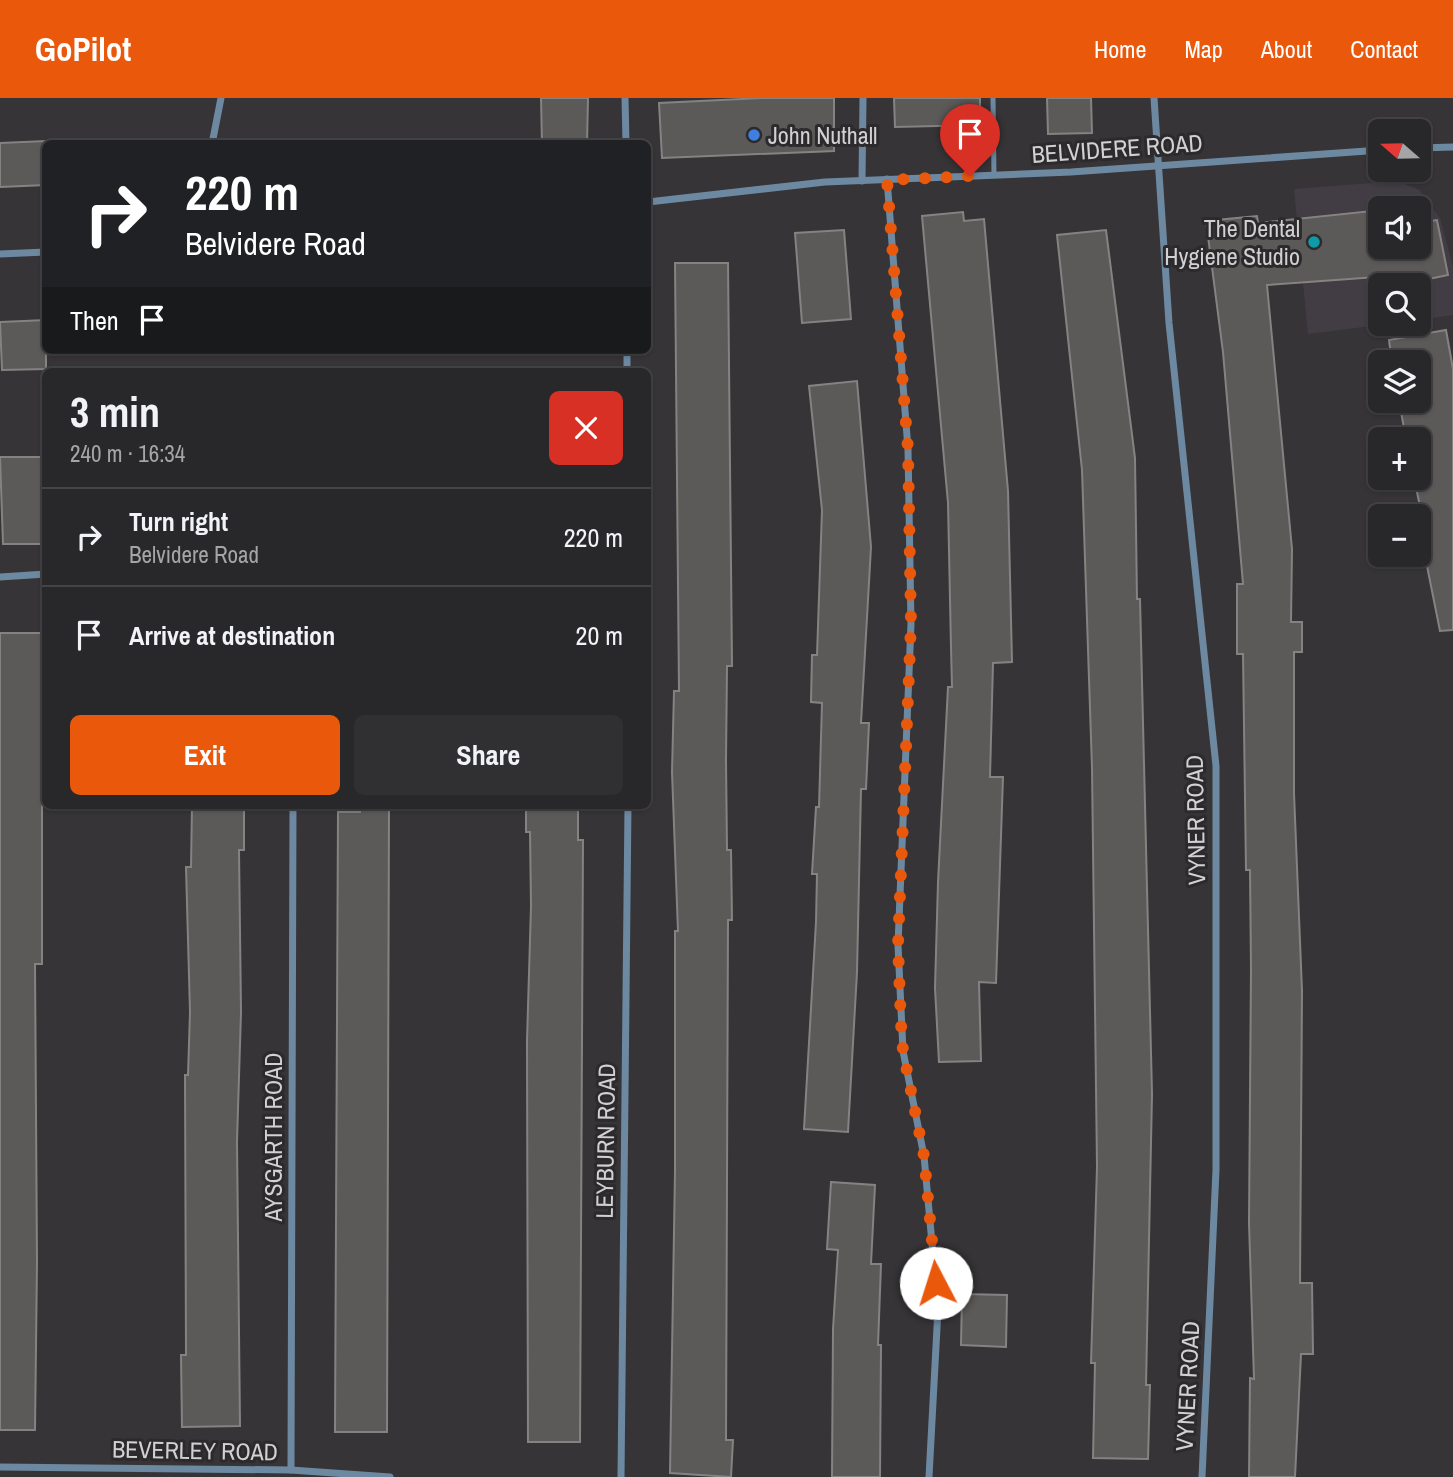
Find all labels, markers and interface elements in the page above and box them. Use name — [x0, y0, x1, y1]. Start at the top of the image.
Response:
text: GoPilot — [35, 27, 131, 71]
text: Home — [1094, 33, 1146, 65]
text: Map — [1184, 33, 1223, 65]
text: About — [1261, 33, 1312, 65]
text: Contact — [1350, 33, 1418, 65]
pin — [940, 104, 1000, 176]
icon: arrive — [951, 115, 989, 153]
place label: John Nuthall — [768, 119, 877, 151]
north arrow — [1368, 119, 1432, 182]
map controls — [1368, 119, 1431, 567]
street label: BELVIDERE ROAD — [1030, 126, 1204, 170]
marker: John Nuthall — [746, 127, 762, 143]
text: 220 m — [185, 159, 299, 225]
icon: right — [70, 168, 161, 259]
button: sound — [1368, 196, 1431, 259]
place label: The Dental Hygiene Studio — [1164, 212, 1300, 272]
text: Belvidere Road — [185, 222, 366, 265]
marker: The Dental Hygiene Studio — [1306, 234, 1322, 250]
button: search — [1368, 273, 1431, 336]
icon: arrive — [133, 301, 171, 339]
text: Then — [70, 303, 119, 338]
button: layers — [1368, 350, 1431, 413]
text: 3 min — [70, 384, 160, 440]
button: close — [549, 391, 623, 465]
button: + — [1368, 427, 1431, 490]
text: 240 m · 16:34 — [70, 438, 185, 469]
text: Turn right — [129, 504, 228, 539]
button: − — [1368, 504, 1431, 567]
icon: right — [70, 518, 108, 556]
text: 220 m — [564, 520, 623, 555]
text: Belvidere Road — [129, 539, 259, 570]
icon: arrive — [70, 616, 108, 654]
text: Arrive at destination — [129, 618, 335, 653]
text: 20 m — [576, 618, 623, 653]
button: Exit — [70, 715, 340, 795]
button: Share — [354, 715, 623, 795]
street label: VYNER ROAD — [1178, 755, 1212, 885]
street label: AYSGARTH ROAD — [257, 1053, 289, 1222]
street label: LEYBURN ROAD — [588, 1063, 622, 1219]
position arrow — [899, 1246, 973, 1320]
street label: VYNER ROAD — [1168, 1320, 1206, 1452]
street label: BEVERLEY ROAD — [112, 1433, 278, 1467]

